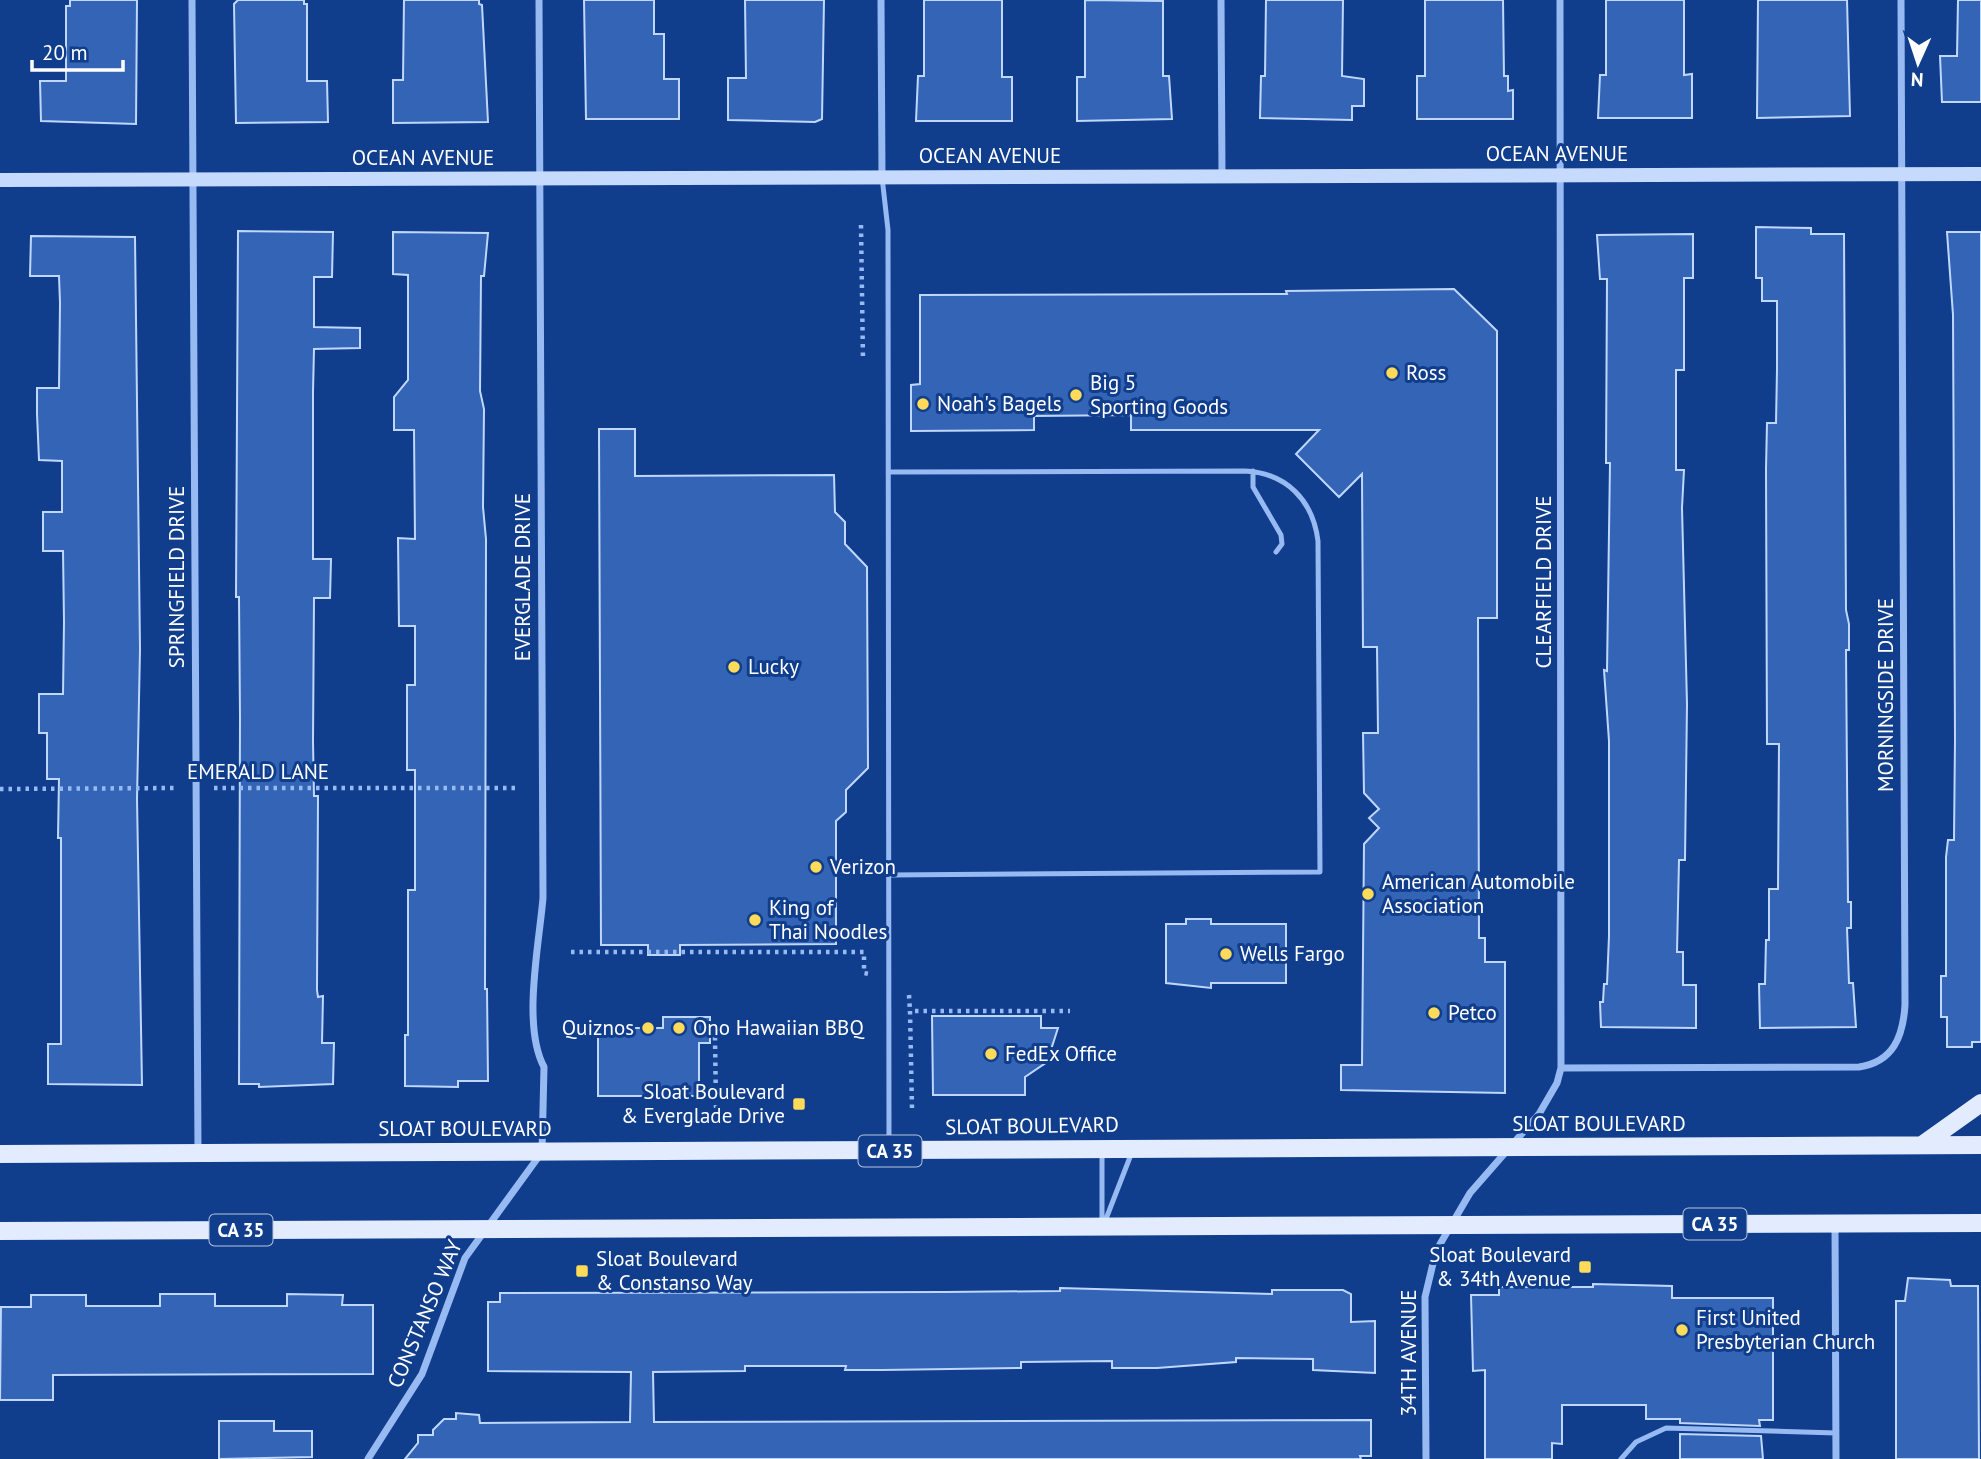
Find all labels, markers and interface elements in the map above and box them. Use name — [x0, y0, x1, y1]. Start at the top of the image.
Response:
scale bar — [32, 28, 122, 72]
north arrow — [1883, 28, 1953, 98]
text: 20 m — [42, 39, 88, 66]
text: N — [1910, 68, 1924, 92]
street label: OCEAN AVENUE — [1486, 140, 1628, 167]
street label: OCEAN AVENUE — [919, 142, 1061, 169]
street label: OCEAN AVENUE — [352, 144, 494, 171]
place label: Ross — [1406, 359, 1446, 386]
marker: Ross — [1384, 365, 1400, 381]
place label: Big 5 Sporting Goods — [1090, 369, 1228, 420]
marker: Big 5 Sporting Goods — [1068, 387, 1084, 403]
place label: Noah's Bagels — [937, 390, 1062, 417]
marker: Noah's Bagels — [915, 396, 931, 412]
street label: SPRINGFIELD DRIVE — [163, 486, 190, 668]
street label: EVERGLADE DRIVE — [509, 493, 536, 661]
street label: CLEARFIELD DRIVE — [1530, 496, 1557, 668]
street label: MORNINGSIDE DRIVE — [1872, 598, 1899, 792]
place label: Lucky — [748, 653, 799, 680]
marker: Lucky — [726, 659, 742, 675]
street label: EMERALD LANE — [187, 758, 329, 785]
place label: Verizon — [829, 853, 896, 880]
marker: Verizon — [808, 859, 824, 875]
place label: American Automobile Association — [1382, 868, 1575, 919]
marker: American Automobile Association — [1360, 886, 1376, 902]
place label: King of Thai Noodles — [769, 894, 887, 945]
marker: King of Thai Noodles — [747, 912, 763, 928]
place label: Wells Fargo — [1240, 940, 1345, 967]
marker: Wells Fargo — [1218, 946, 1234, 962]
place label: Petco — [1448, 999, 1497, 1026]
marker: Petco — [1426, 1005, 1442, 1021]
place label: Quiznos — [562, 1014, 634, 1041]
place label: Ono Hawaiian BBQ — [693, 1014, 864, 1041]
marker: Quiznos — [640, 1020, 656, 1036]
marker: Ono Hawaiian BBQ — [671, 1020, 687, 1036]
place label: FedEx Office — [1005, 1040, 1117, 1067]
marker: FedEx Office — [983, 1046, 999, 1062]
place label: Sloat Boulevard & Everglade Drive — [621, 1078, 785, 1129]
marker: Sloat Boulevard & Everglade Drive — [791, 1096, 807, 1112]
street label: SLOAT BOULEVARD — [945, 1110, 1119, 1141]
street label: SLOAT BOULEVARD — [1512, 1110, 1686, 1137]
street label: SLOAT BOULEVARD — [378, 1115, 552, 1142]
road number: CA 35 — [858, 1135, 922, 1166]
road number: CA 35 — [1684, 1208, 1746, 1240]
road number: CA 35 — [210, 1214, 272, 1246]
street label: CONSTANSO WAY — [381, 1236, 468, 1392]
place label: Sloat Boulevard & 34th Avenue — [1429, 1241, 1571, 1292]
place label: Sloat Boulevard & Constanso Way — [596, 1245, 753, 1296]
marker: Sloat Boulevard & 34th Avenue — [1577, 1259, 1593, 1275]
marker: Sloat Boulevard & Constanso Way — [574, 1263, 590, 1279]
street label: 34TH AVENUE — [1395, 1289, 1422, 1417]
place label: First United Presbyterian Church — [1696, 1304, 1875, 1355]
marker: First United Presbyterian Church — [1674, 1322, 1690, 1338]

